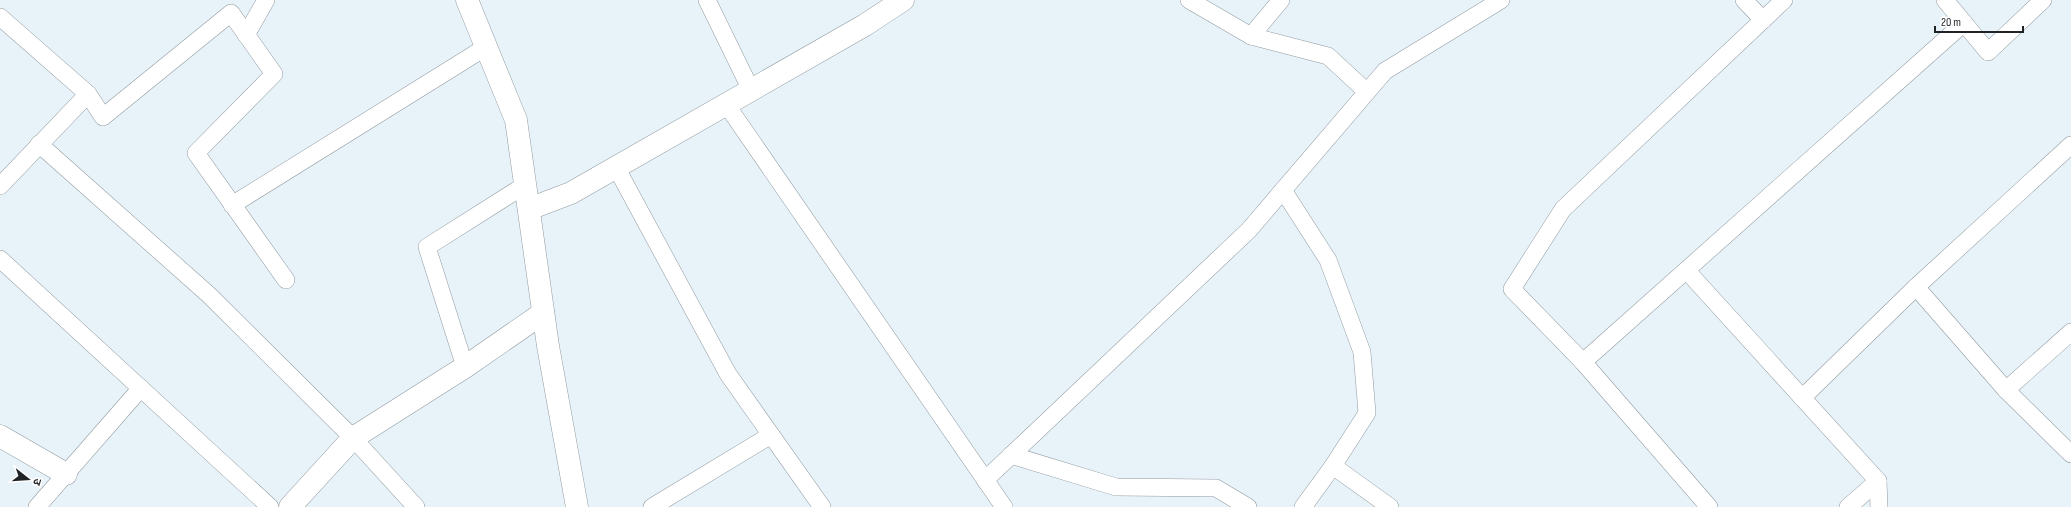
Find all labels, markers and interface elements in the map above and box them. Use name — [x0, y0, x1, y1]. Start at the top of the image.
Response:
scale bar — [1935, 8, 2023, 34]
text: 20 m — [1941, 15, 1961, 30]
north arrow — [8, 459, 48, 499]
text: उ — [30, 477, 44, 487]

